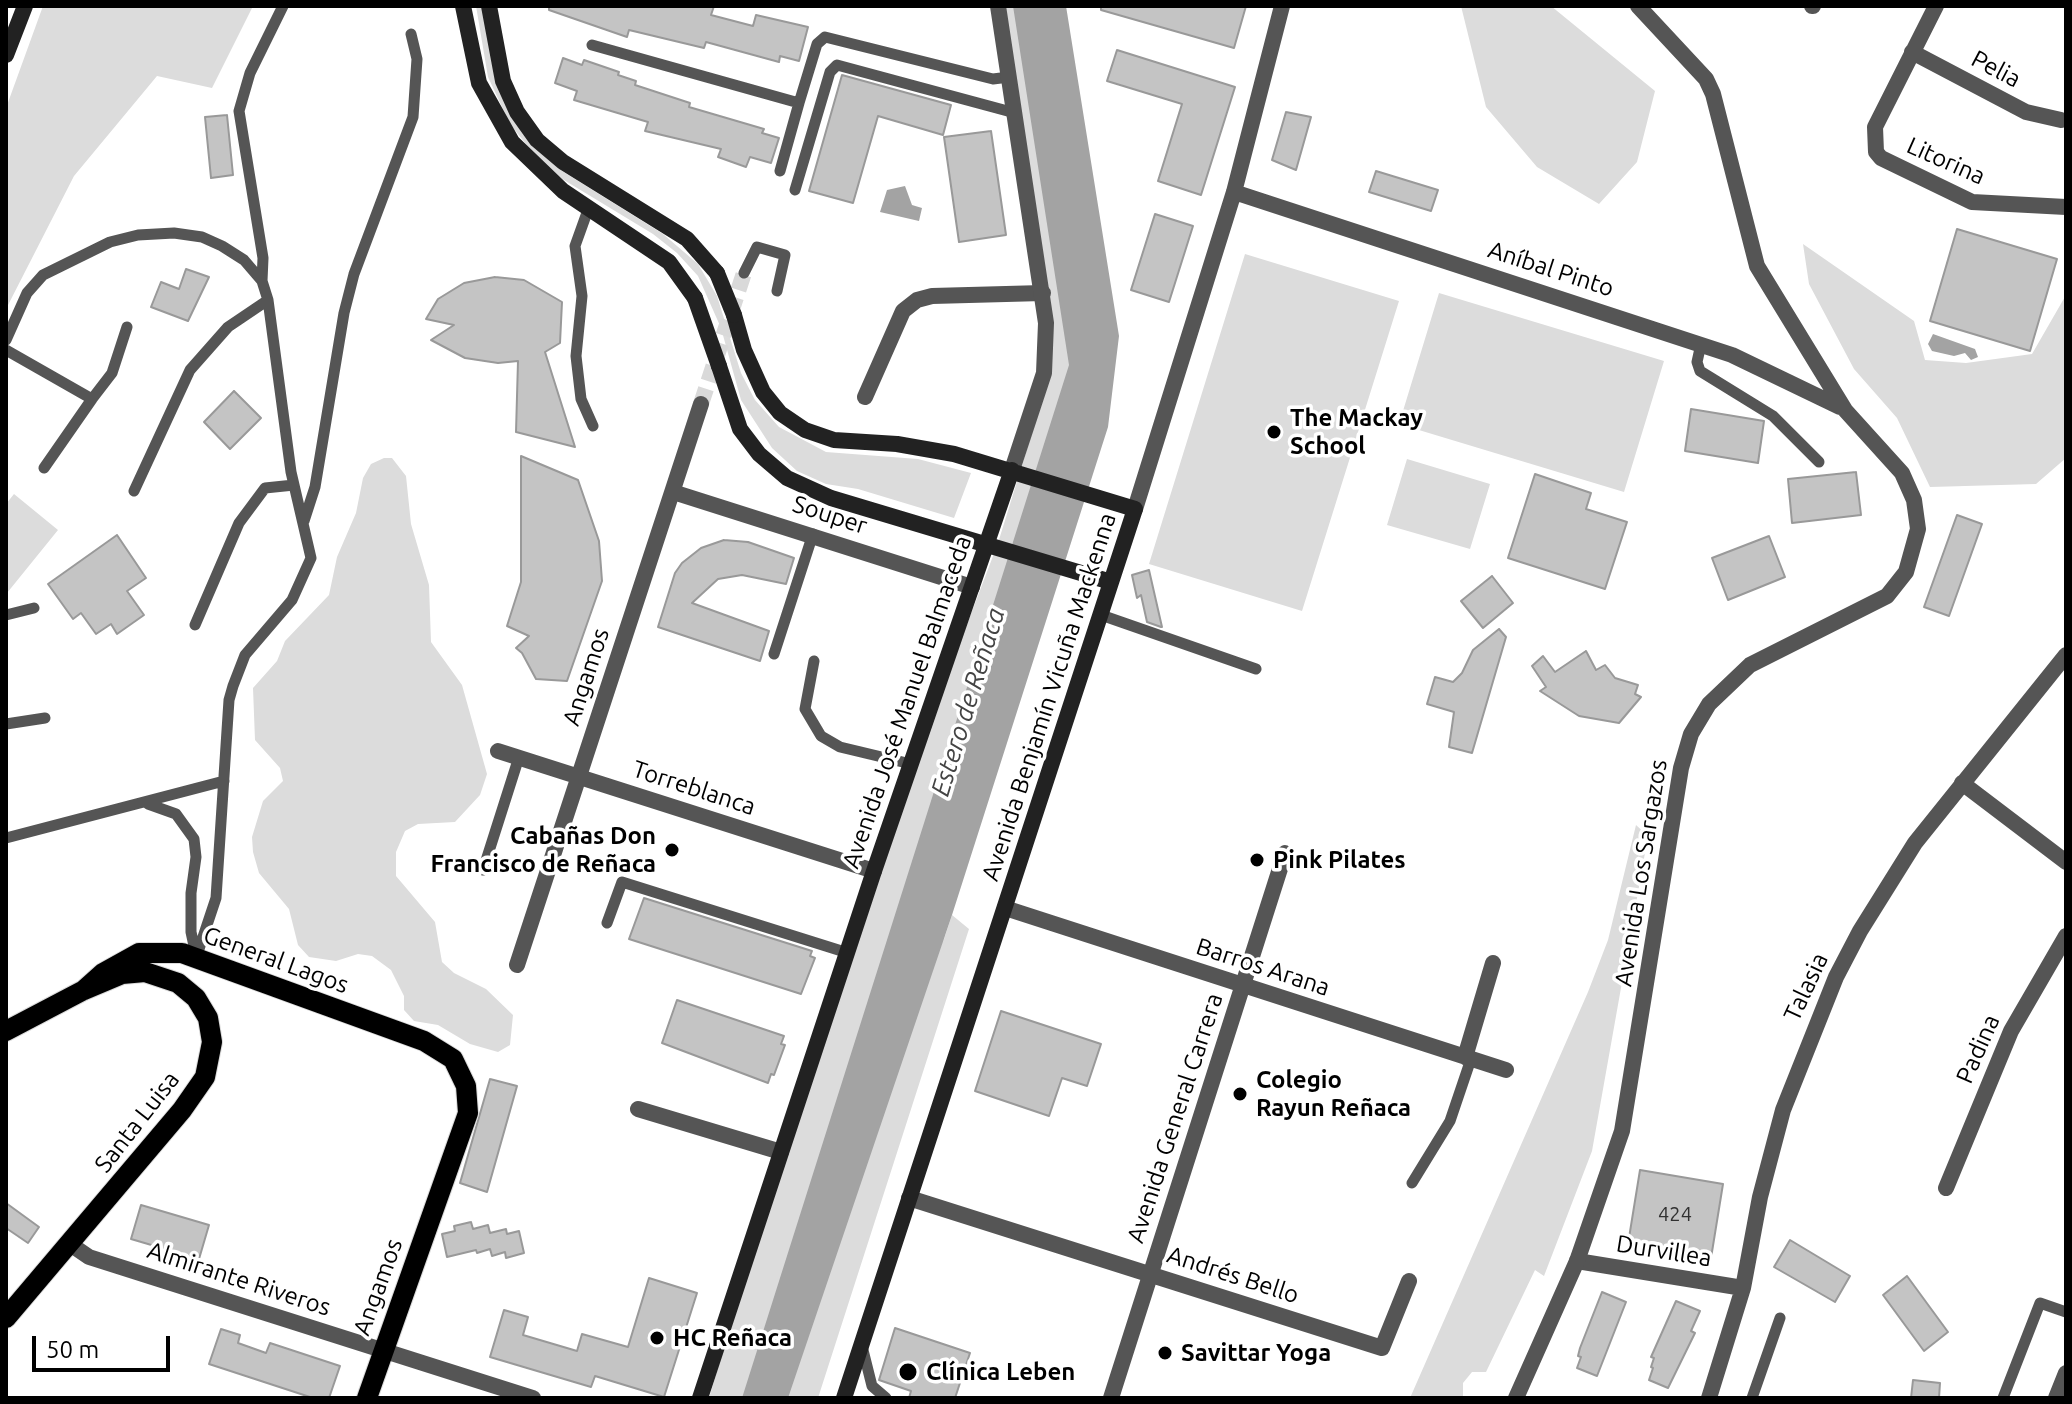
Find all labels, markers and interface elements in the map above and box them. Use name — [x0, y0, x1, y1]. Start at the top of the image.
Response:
street label: Pelia — [1966, 44, 2026, 94]
street label: Litorina — [1902, 131, 1990, 191]
street label: Aníbal Pinto — [1484, 235, 1618, 303]
place label: The Mackay School — [1290, 404, 1423, 460]
marker: The Mackay School — [1265, 423, 1283, 441]
street label: Souper — [789, 489, 871, 541]
street label: Avenida Benjamín Vicuña Mackenna — [976, 509, 1122, 885]
street label: Avenida José Manuel Balmaceda — [836, 532, 978, 872]
water label: Estero de Reñaca — [925, 604, 1011, 800]
street label: Angamos — [557, 625, 615, 729]
street label: Torreblanca — [629, 755, 759, 821]
street label: Avenida Los Sargazos — [1609, 758, 1673, 988]
place label: Cabañas Don Francisco de Reñaca — [431, 822, 656, 878]
marker: Cabañas Don Francisco de Reñaca — [663, 841, 681, 859]
place label: Pink Pilates — [1273, 846, 1406, 874]
marker: Pink Pilates — [1248, 851, 1266, 869]
street label: General Lagos — [200, 920, 352, 1000]
street label: Barros Arana — [1193, 932, 1333, 1002]
street label: Talasia — [1778, 948, 1834, 1026]
street label: Avenida General Carrera — [1121, 990, 1229, 1246]
street label: Padina — [1950, 1010, 2006, 1088]
street label: Santa Luisa — [89, 1066, 185, 1178]
place label: Colegio Rayun Reñaca — [1256, 1066, 1411, 1122]
marker: Colegio Rayun Reñaca — [1231, 1085, 1249, 1103]
house number: 424 — [1658, 1202, 1692, 1226]
street label: Durvillea — [1614, 1229, 1714, 1273]
street label: Angamos — [347, 1235, 409, 1339]
street label: Almirante Riveros — [144, 1236, 334, 1322]
street label: Andrés Bello — [1164, 1240, 1302, 1310]
scale bar — [36, 1320, 174, 1370]
place label: HC Reñaca — [673, 1324, 792, 1352]
marker: HC Reñaca — [648, 1329, 666, 1347]
text: 50 m — [46, 1336, 99, 1363]
place label: Savittar Yoga — [1181, 1339, 1331, 1367]
marker: Savittar Yoga — [1156, 1344, 1174, 1362]
place label: Clínica Leben — [926, 1358, 1075, 1386]
marker: Clínica Leben — [897, 1361, 919, 1383]

